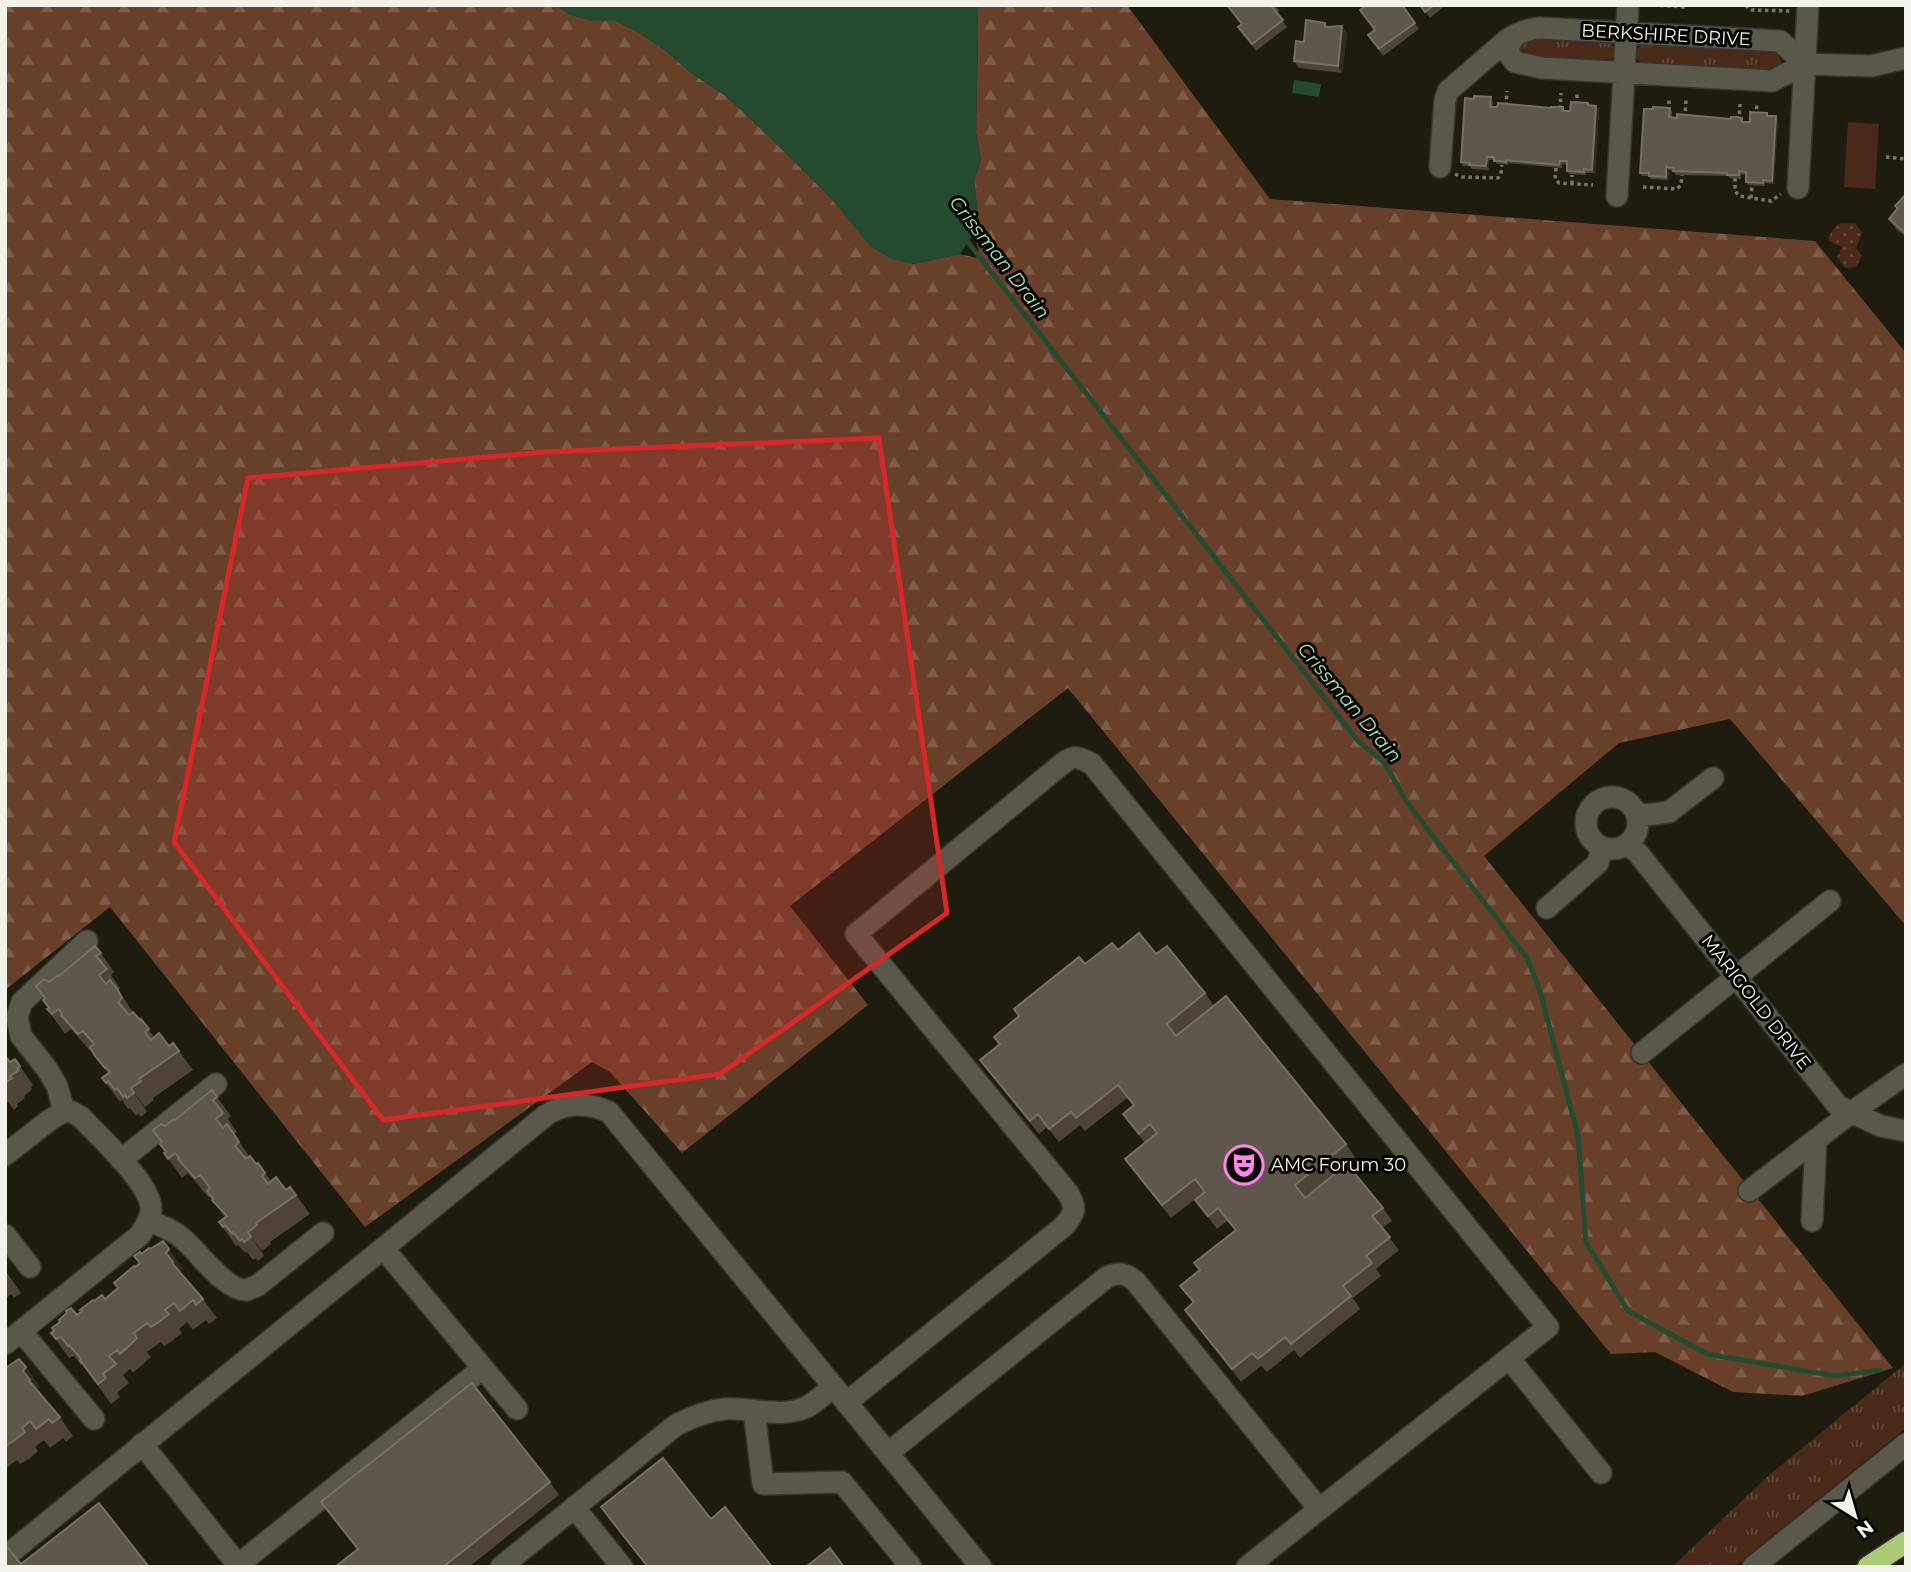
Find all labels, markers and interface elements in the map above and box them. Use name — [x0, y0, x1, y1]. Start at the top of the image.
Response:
street label: BERKSHIRE DRIVE — [1581, 20, 1751, 50]
water label: Crissman Drain — [945, 191, 1055, 323]
water label: Crissman Drain — [1293, 638, 1406, 767]
street label: MARIGOLD DRIVE — [1696, 930, 1816, 1074]
theatre icon: AMC Forum 30 — [1223, 1144, 1265, 1186]
place label: AMC Forum 30 — [1271, 1154, 1406, 1176]
north arrow — [1820, 1481, 1890, 1551]
text: N — [1852, 1515, 1878, 1543]

